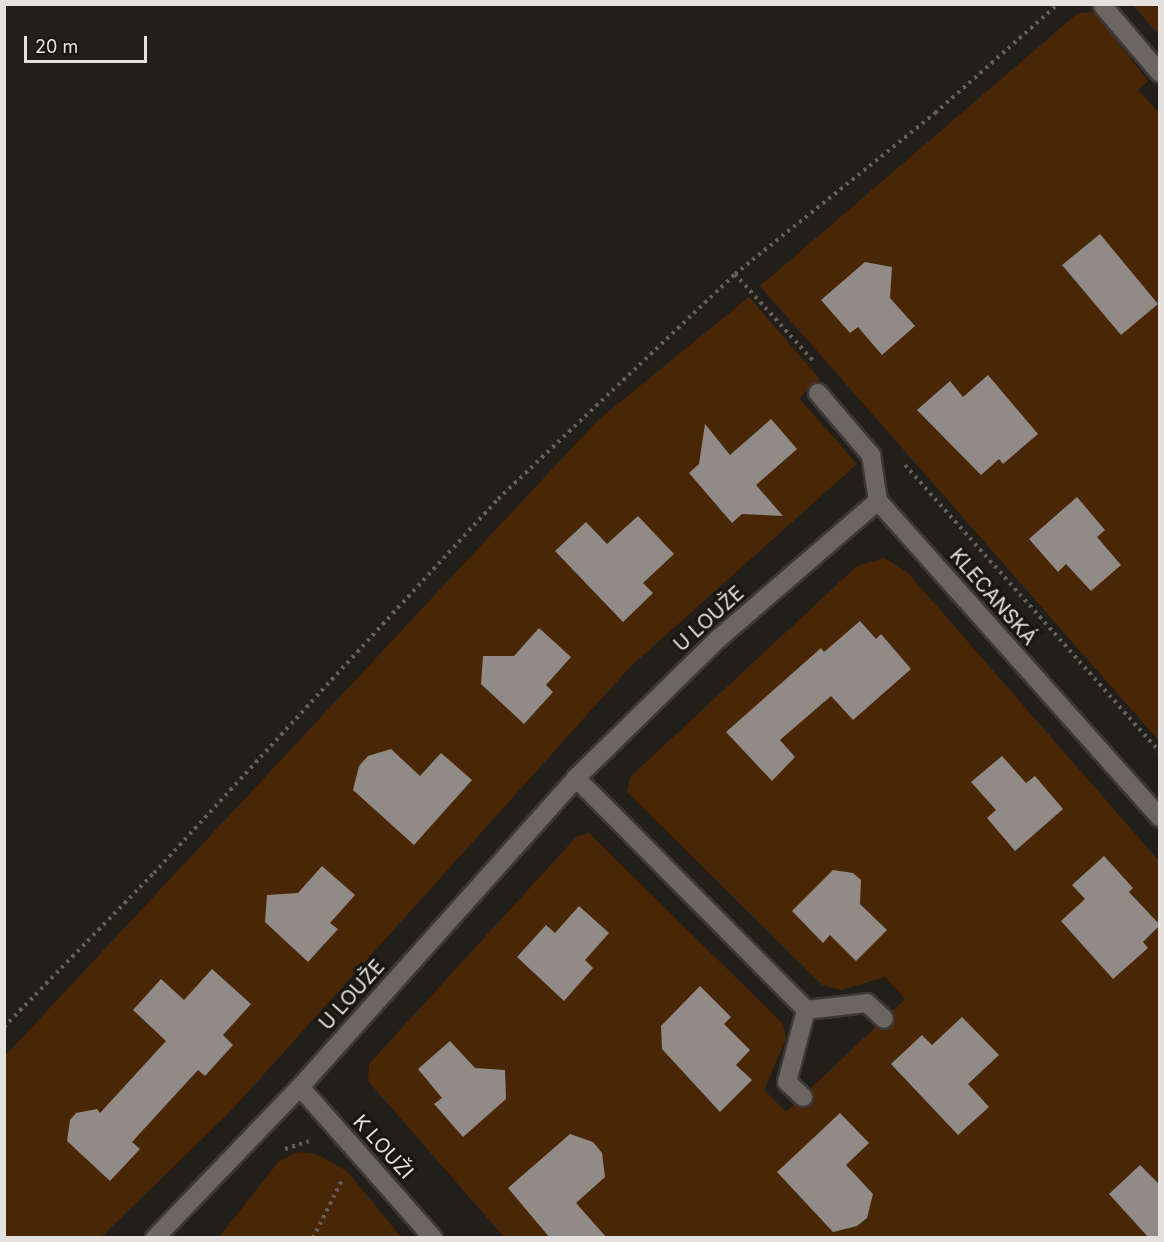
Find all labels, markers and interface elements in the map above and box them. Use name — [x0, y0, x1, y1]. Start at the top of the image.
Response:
scale bar — [27, 24, 150, 62]
text: 20 m — [35, 36, 78, 57]
street label: KLECANSKÁ — [945, 544, 1041, 650]
street label: U LOUŽE — [669, 581, 749, 657]
street label: U LOUŽE — [314, 955, 390, 1035]
street label: K LOUŽI — [348, 1110, 418, 1184]

